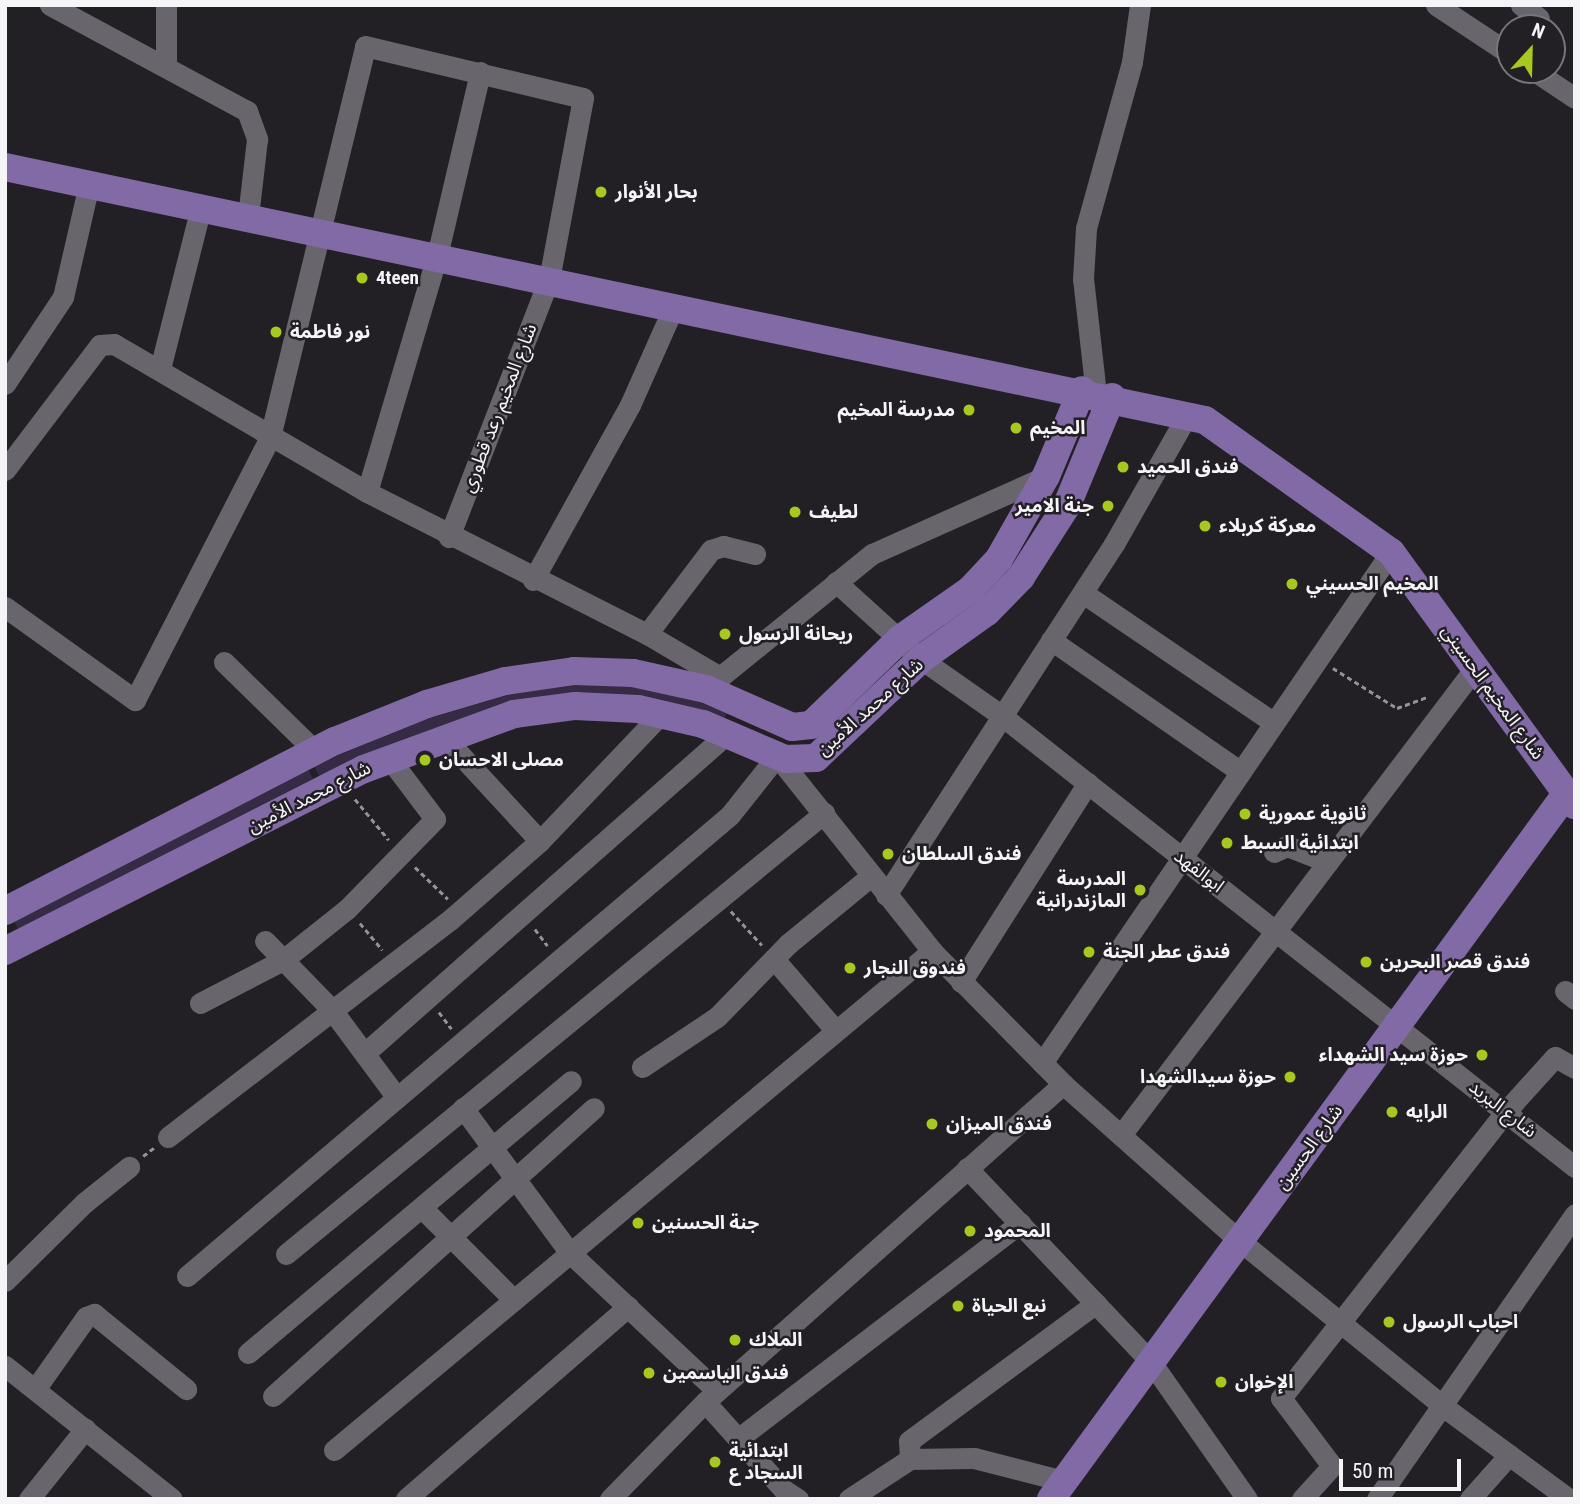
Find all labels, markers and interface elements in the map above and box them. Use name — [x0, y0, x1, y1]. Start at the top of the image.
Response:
north arrow — [1496, 14, 1566, 84]
text: N — [1529, 18, 1548, 44]
place label: بحار الأنوار — [615, 181, 698, 203]
marker: بحار الأنوار — [593, 184, 609, 200]
place label: 4teen — [376, 267, 419, 289]
marker: 4teen — [354, 270, 370, 286]
street label: شارع المخيم رعد قطوري — [456, 320, 542, 496]
place label: نور فاطمة — [290, 321, 370, 343]
marker: نور فاطمة — [268, 324, 284, 340]
place label: مدرسة المخيم — [837, 399, 955, 421]
marker: مدرسة المخيم — [961, 402, 977, 418]
place label: المخيم — [1030, 417, 1085, 439]
marker: المخيم — [1008, 420, 1024, 436]
place label: فندق الحميد — [1137, 456, 1239, 478]
marker: فندق الحميد — [1115, 459, 1131, 475]
place label: جنة الامير — [1015, 495, 1094, 517]
marker: جنة الامير — [1100, 498, 1116, 514]
place label: لطيف — [809, 501, 858, 523]
marker: لطيف — [787, 504, 803, 520]
place label: معركة كربلاء — [1219, 515, 1316, 537]
marker: معركة كربلاء — [1197, 518, 1213, 534]
place label: المخيم الحسيني — [1306, 573, 1439, 595]
marker: المخيم الحسيني — [1284, 576, 1300, 592]
street label: شارع المخيم الحسيني — [1436, 620, 1550, 764]
place label: ريحانة الرسول — [739, 623, 853, 645]
marker: ريحانة الرسول — [717, 626, 733, 642]
street label: شارع محمد الأمين — [812, 653, 928, 761]
place label: مصلى الاحسان — [439, 749, 564, 771]
marker: مصلى الاحسان — [417, 752, 433, 768]
street label: شارع محمد الأمين — [243, 756, 375, 838]
place label: ثانوية عمورية — [1259, 803, 1367, 825]
marker: ثانوية عمورية — [1237, 806, 1253, 822]
place label: ابتدائية السبط — [1241, 832, 1359, 854]
marker: ابتدائية السبط — [1219, 835, 1235, 851]
place label: فندق السلطان — [902, 843, 1021, 865]
street label: ابوالفهد — [1169, 844, 1229, 898]
marker: فندق السلطان — [880, 846, 896, 862]
place label: المدرسة المازندرانية — [1036, 868, 1126, 912]
marker: المدرسة المازندرانية — [1132, 882, 1148, 898]
place label: فندق عطر الجنة — [1103, 941, 1230, 963]
marker: فندق عطر الجنة — [1081, 944, 1097, 960]
place label: فندق قصر البحرين — [1380, 951, 1530, 973]
marker: فندق قصر البحرين — [1358, 954, 1374, 970]
place label: فندوق النجار — [864, 957, 966, 979]
marker: فندوق النجار — [842, 960, 858, 976]
place label: حوزة سيد الشهداء — [1319, 1044, 1468, 1066]
marker: حوزة سيد الشهداء — [1474, 1047, 1490, 1063]
place label: حوزة سيدالشهدا — [1140, 1066, 1276, 1088]
marker: حوزة سيدالشهدا — [1282, 1069, 1298, 1085]
street label: شارع البريد — [1464, 1075, 1542, 1143]
street label: شارع الحسين — [1270, 1100, 1348, 1194]
place label: الرايه — [1406, 1101, 1447, 1123]
marker: الرايه — [1384, 1104, 1400, 1120]
place label: فندق الميزان — [946, 1113, 1052, 1135]
marker: فندق الميزان — [924, 1116, 940, 1132]
place label: جنة الحسنين — [652, 1212, 759, 1234]
marker: جنة الحسنين — [630, 1215, 646, 1231]
place label: المحمود — [984, 1220, 1051, 1242]
marker: المحمود — [962, 1223, 978, 1239]
place label: نبع الحياة — [972, 1295, 1047, 1317]
marker: نبع الحياة — [950, 1298, 966, 1314]
place label: احباب الرسول — [1403, 1311, 1518, 1333]
marker: احباب الرسول — [1381, 1314, 1397, 1330]
place label: الملاك — [749, 1329, 802, 1351]
marker: الملاك — [727, 1332, 743, 1348]
place label: فندق الياسمين — [663, 1362, 789, 1384]
marker: فندق الياسمين — [641, 1365, 657, 1381]
place label: الإخوان — [1235, 1371, 1293, 1393]
marker: الإخوان — [1213, 1374, 1229, 1390]
place label: ابتدائية السجاد ع — [729, 1440, 803, 1484]
scale bar — [1342, 1444, 1464, 1488]
marker: ابتدائية السجاد ع — [707, 1454, 723, 1470]
text: 50 m — [1352, 1459, 1393, 1483]

